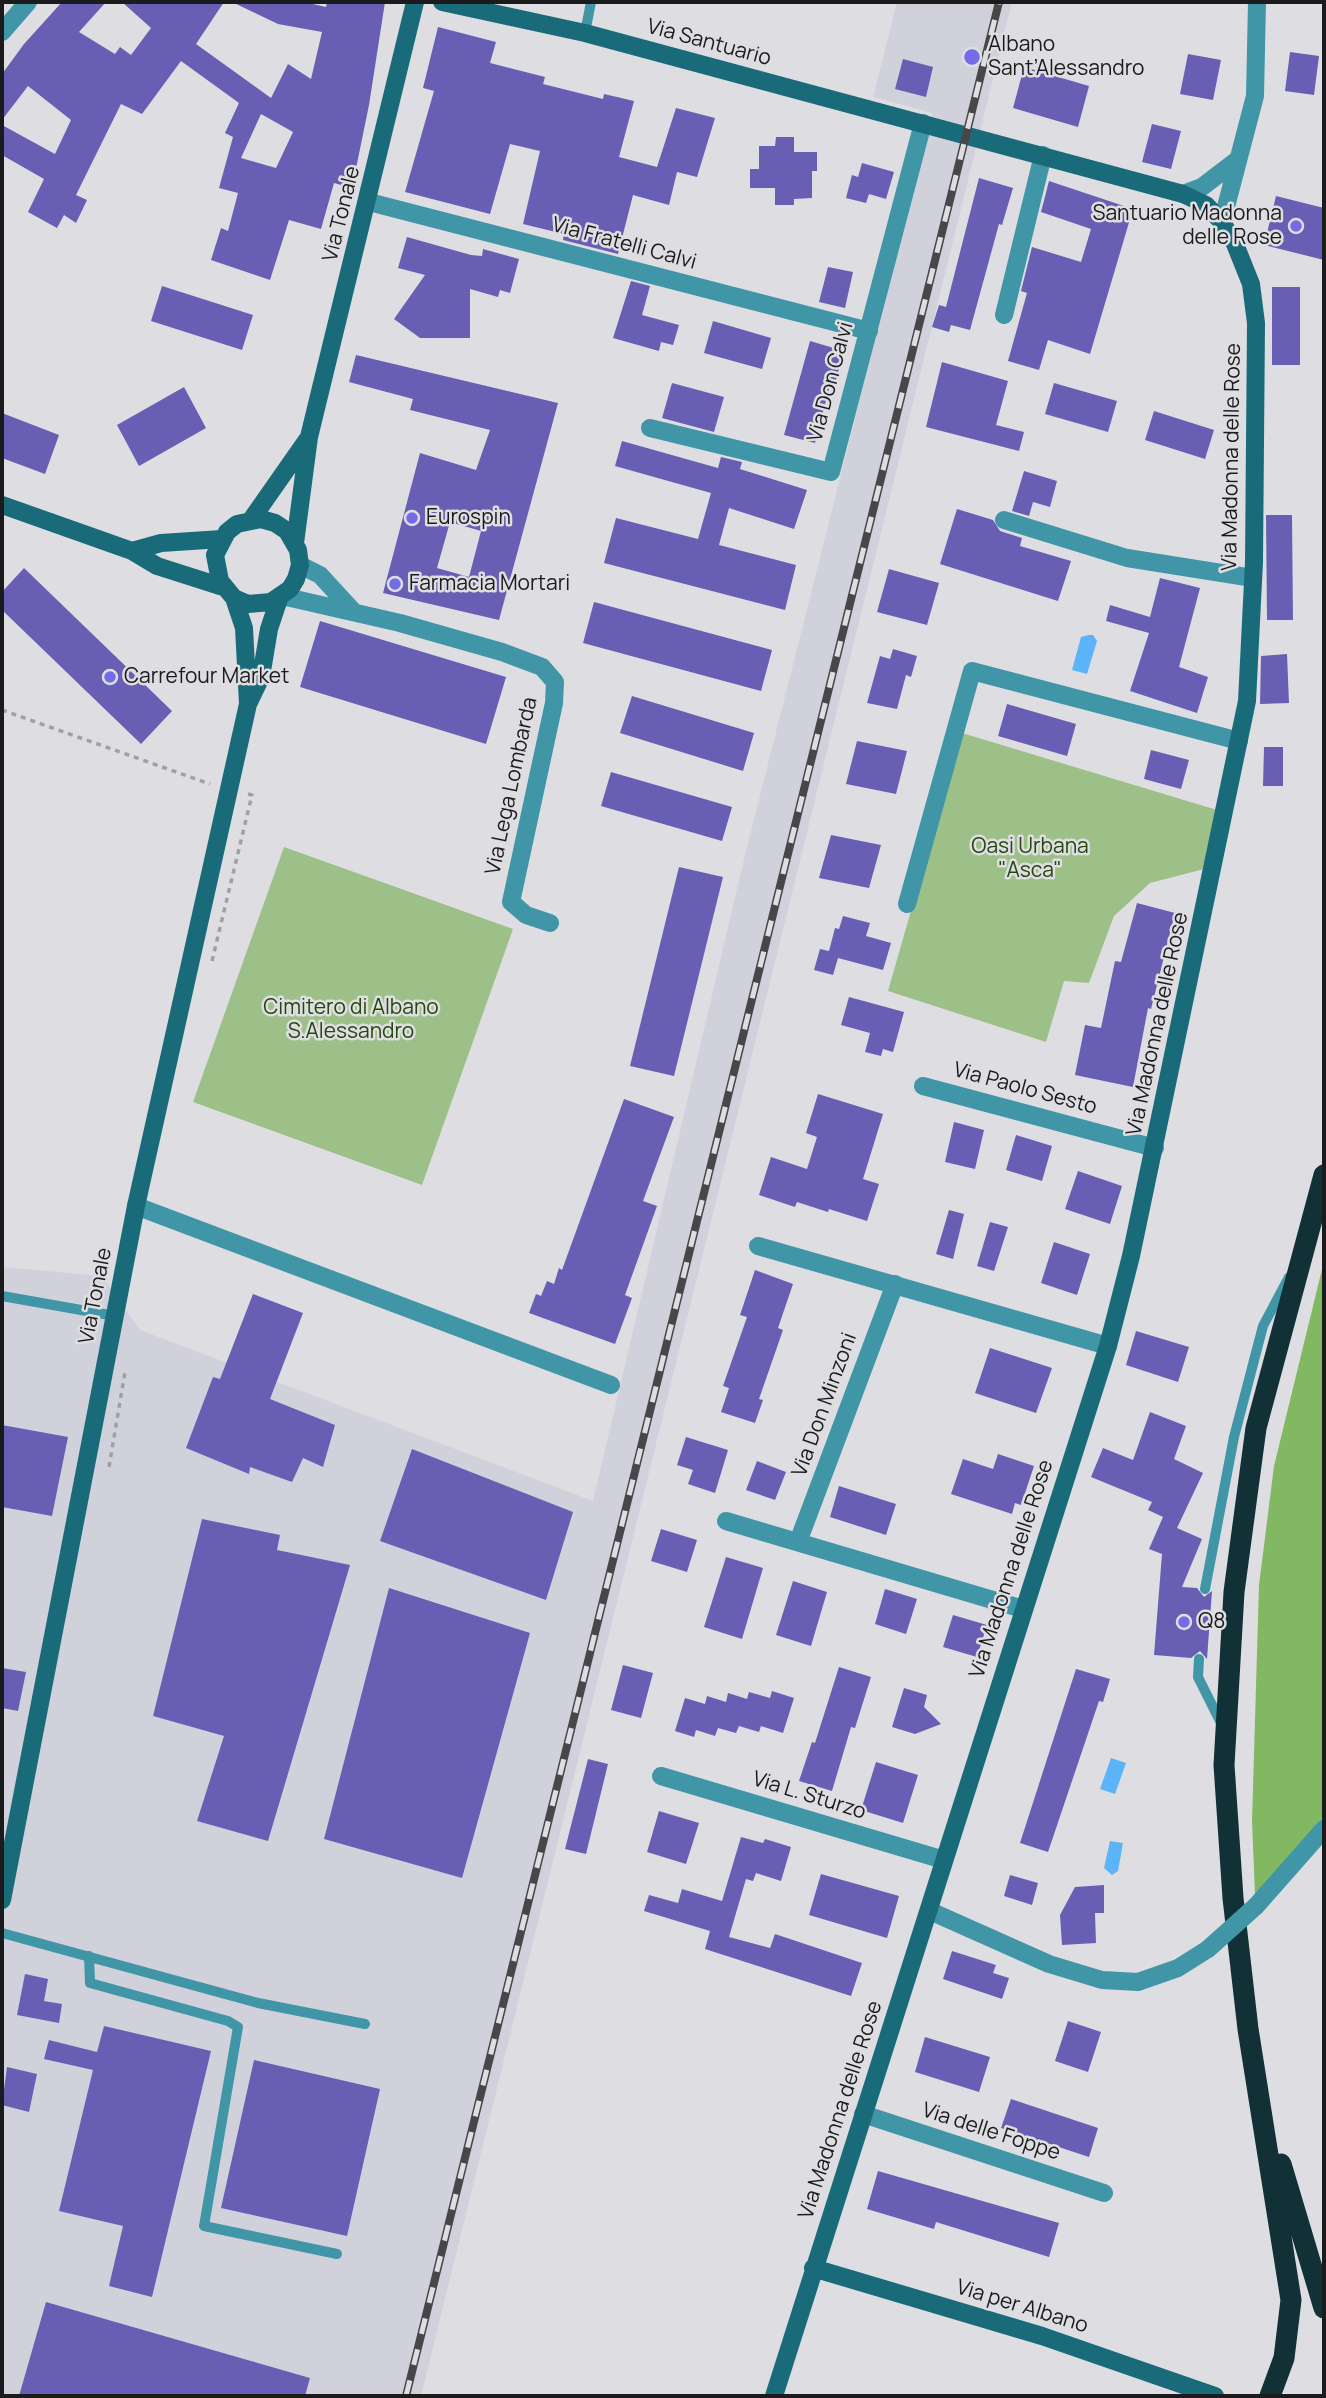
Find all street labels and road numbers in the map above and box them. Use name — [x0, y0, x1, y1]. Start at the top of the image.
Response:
street label: Via Santuario — [644, 14, 774, 72]
street label: Via Tonale — [318, 164, 366, 264]
street label: Via Fratelli Calvi — [549, 213, 699, 275]
street label: Via Don Calvi — [803, 319, 859, 445]
street label: Via Madonna delle Rose — [1217, 343, 1247, 571]
street label: Via Lega Lombarda — [481, 695, 543, 877]
street label: Via Madonna delle Rose — [1122, 910, 1194, 1138]
street label: Via Paolo Sesto — [951, 1058, 1099, 1120]
street label: Via Tonale — [74, 1246, 118, 1346]
street label: Via Don Minzoni — [787, 1330, 863, 1480]
street label: Via Madonna delle Rose — [965, 1457, 1059, 1681]
street label: Via L. Sturzo — [749, 1767, 869, 1825]
street label: Via Madonna delle Rose — [794, 1998, 888, 2222]
street label: Via delle Foppe — [919, 2098, 1063, 2166]
street label: Via per Albano — [953, 2275, 1091, 2339]

